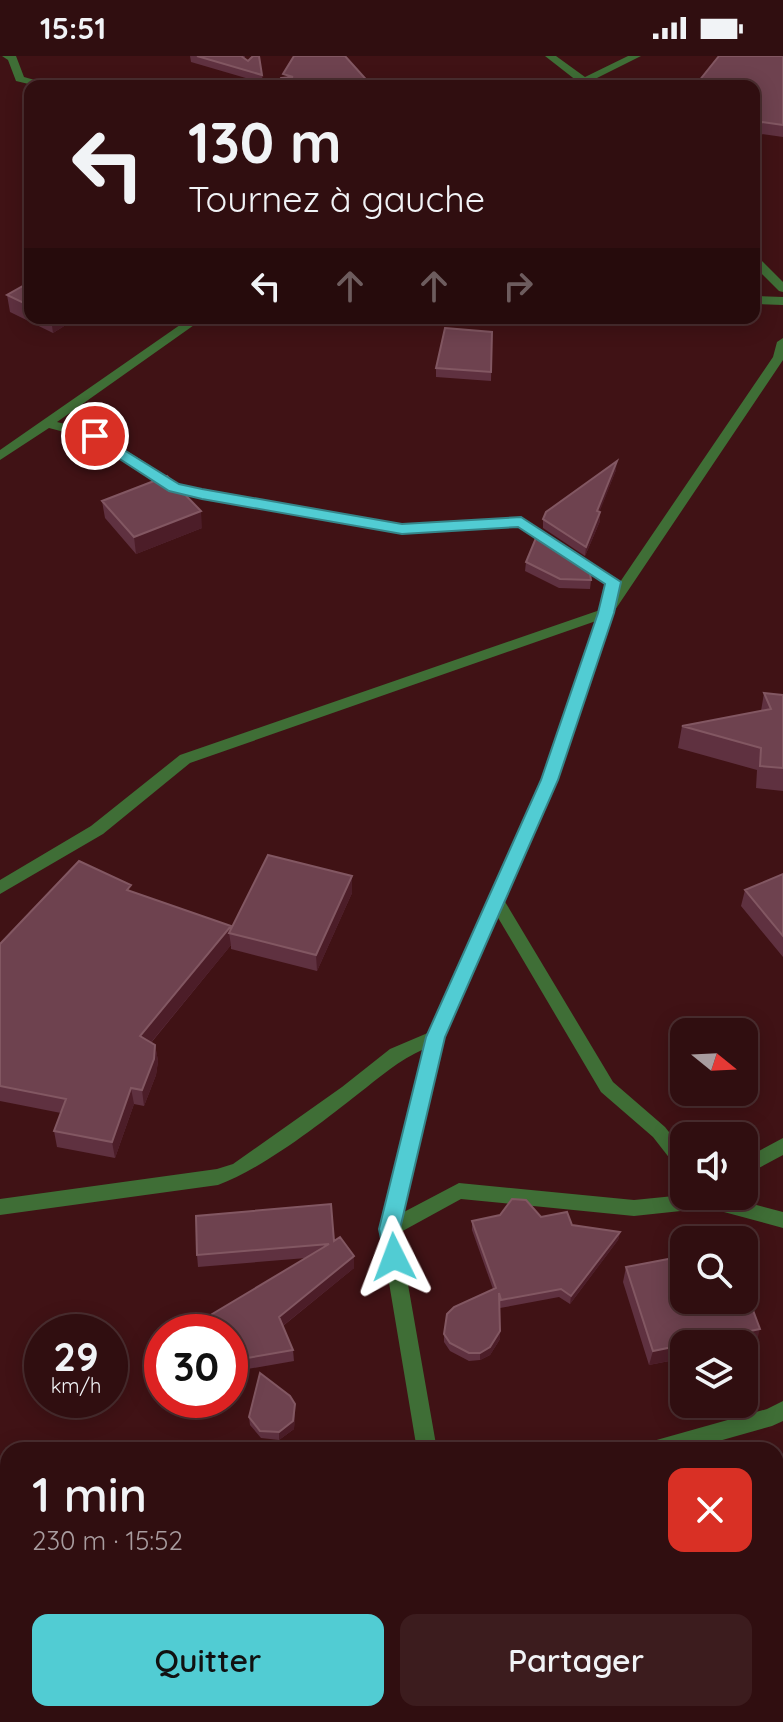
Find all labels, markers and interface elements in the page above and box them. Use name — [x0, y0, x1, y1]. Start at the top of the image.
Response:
text: 15:51 — [40, 9, 106, 47]
text: 130 m — [188, 107, 342, 177]
icon: left — [56, 112, 160, 216]
text: Tournez à gauche — [188, 176, 485, 221]
icon: left — [244, 264, 288, 308]
icon: ahead — [328, 264, 372, 308]
icon: ahead — [412, 264, 456, 308]
icon: right — [496, 264, 540, 308]
pin — [61, 402, 129, 470]
icon: arrive — [73, 414, 117, 458]
north arrow — [670, 1018, 758, 1106]
map controls — [670, 1018, 758, 1418]
button: sound — [670, 1122, 758, 1210]
position arrow — [352, 1215, 436, 1299]
button: search — [670, 1226, 758, 1314]
speed limit sign: 30 — [144, 1314, 248, 1418]
button: layers — [670, 1330, 758, 1418]
text: 29 — [53, 1331, 99, 1381]
text: km/h — [51, 1373, 101, 1398]
text: 1 min — [32, 1464, 147, 1524]
button: close — [668, 1468, 752, 1552]
text: 230 m · 15:52 — [32, 1524, 183, 1557]
button: Quitter — [32, 1614, 384, 1706]
button: Partager — [400, 1614, 752, 1706]

